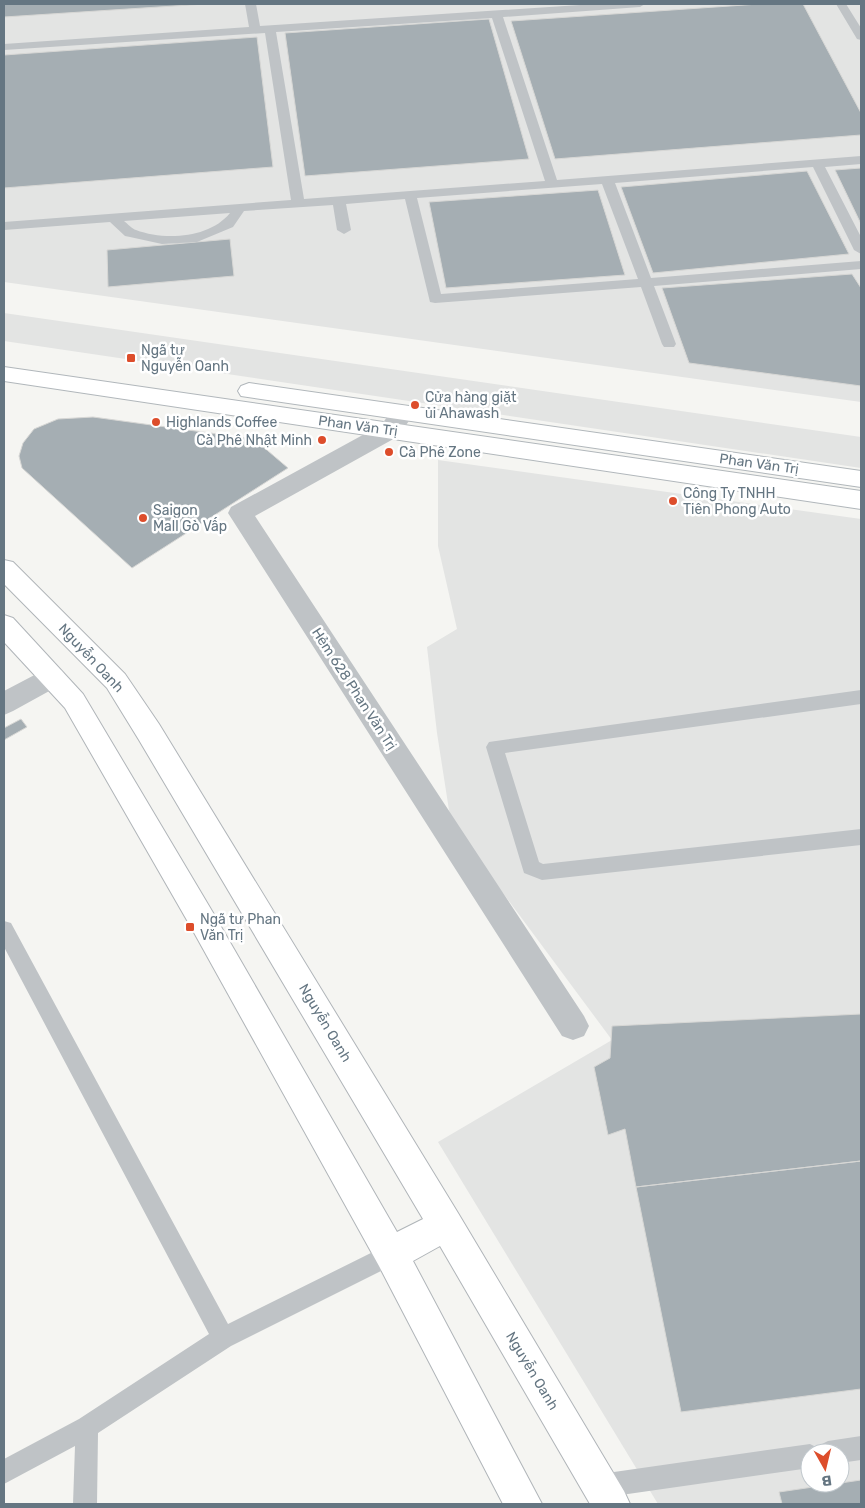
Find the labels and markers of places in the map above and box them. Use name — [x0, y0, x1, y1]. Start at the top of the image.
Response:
place label: Ngã tư Nguyễn Oanh — [141, 342, 229, 375]
marker: Ngã tư Nguyễn Oanh — [125, 352, 137, 364]
place label: Cửa hàng giặt ủi Ahawash — [425, 389, 517, 422]
marker: Cửa hàng giặt ủi Ahawash — [409, 399, 421, 411]
place label: Highlands Coffee — [166, 414, 277, 431]
marker: Highlands Coffee — [150, 416, 162, 428]
place label: Cà Phê Nhật Minh — [196, 432, 312, 449]
marker: Cà Phê Nhật Minh — [316, 434, 328, 446]
place label: Cà Phê Zone — [399, 444, 481, 461]
marker: Cà Phê Zone — [383, 446, 395, 458]
place label: Công Ty TNHH Tiên Phong Auto — [683, 485, 791, 518]
marker: Công Ty TNHH Tiên Phong Auto — [667, 495, 679, 507]
place label: Saigon Mall Gò Vấp — [153, 502, 227, 535]
marker: Saigon Mall Gò Vấp — [137, 512, 149, 524]
place label: Ngã tư Phan Văn Trị — [200, 911, 281, 944]
marker: Ngã tư Phan Văn Trị — [184, 921, 196, 933]

